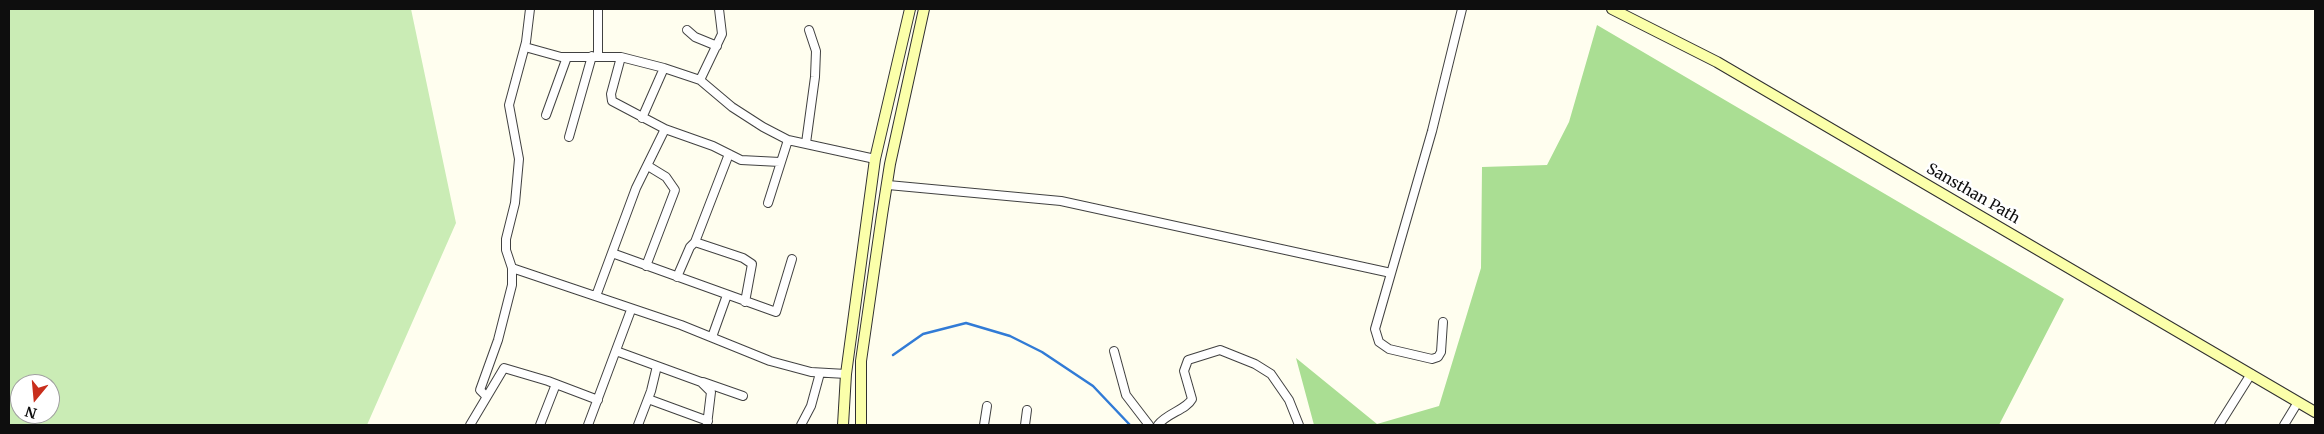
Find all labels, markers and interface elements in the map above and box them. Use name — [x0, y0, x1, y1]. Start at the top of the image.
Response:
street label: Sansthan Path — [1923, 160, 2023, 228]
north arrow — [10, 374, 60, 424]
text: N — [23, 402, 39, 423]

